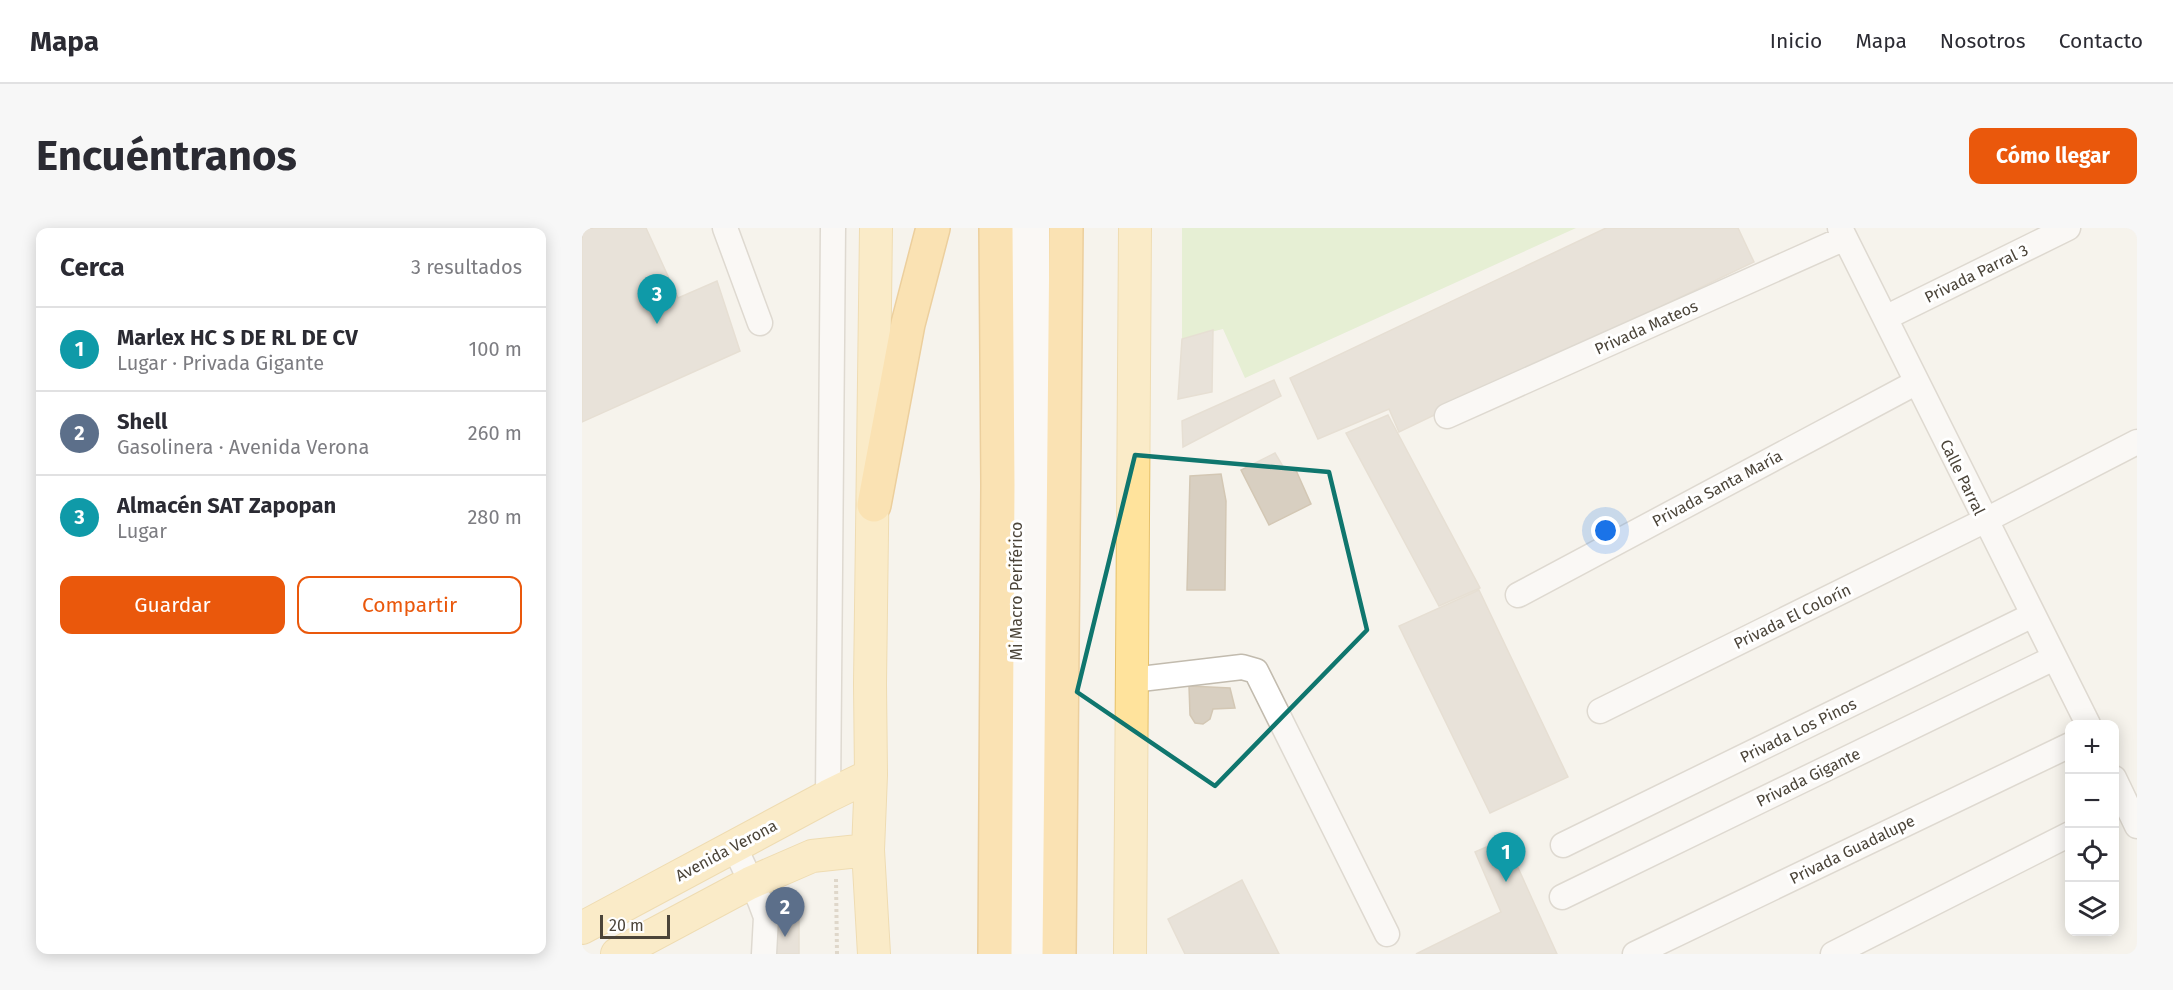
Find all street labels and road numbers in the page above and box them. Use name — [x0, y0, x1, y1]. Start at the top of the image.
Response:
street label: Privada Parral 3 — [1921, 240, 2031, 307]
street label: Privada Mateos — [1592, 296, 1701, 359]
street label: Calle Parral — [1936, 436, 1989, 518]
street label: Privada Santa María — [1649, 446, 1785, 531]
street label: Mi Macro Periférico — [1007, 522, 1026, 660]
street label: Privada El Colorín — [1731, 580, 1854, 653]
street label: Privada Los Pinos — [1737, 694, 1860, 767]
street label: Privada Gigante — [1753, 744, 1863, 811]
street label: Privada Guadalupe — [1787, 811, 1918, 888]
street label: Avenida Verona — [672, 816, 780, 885]

